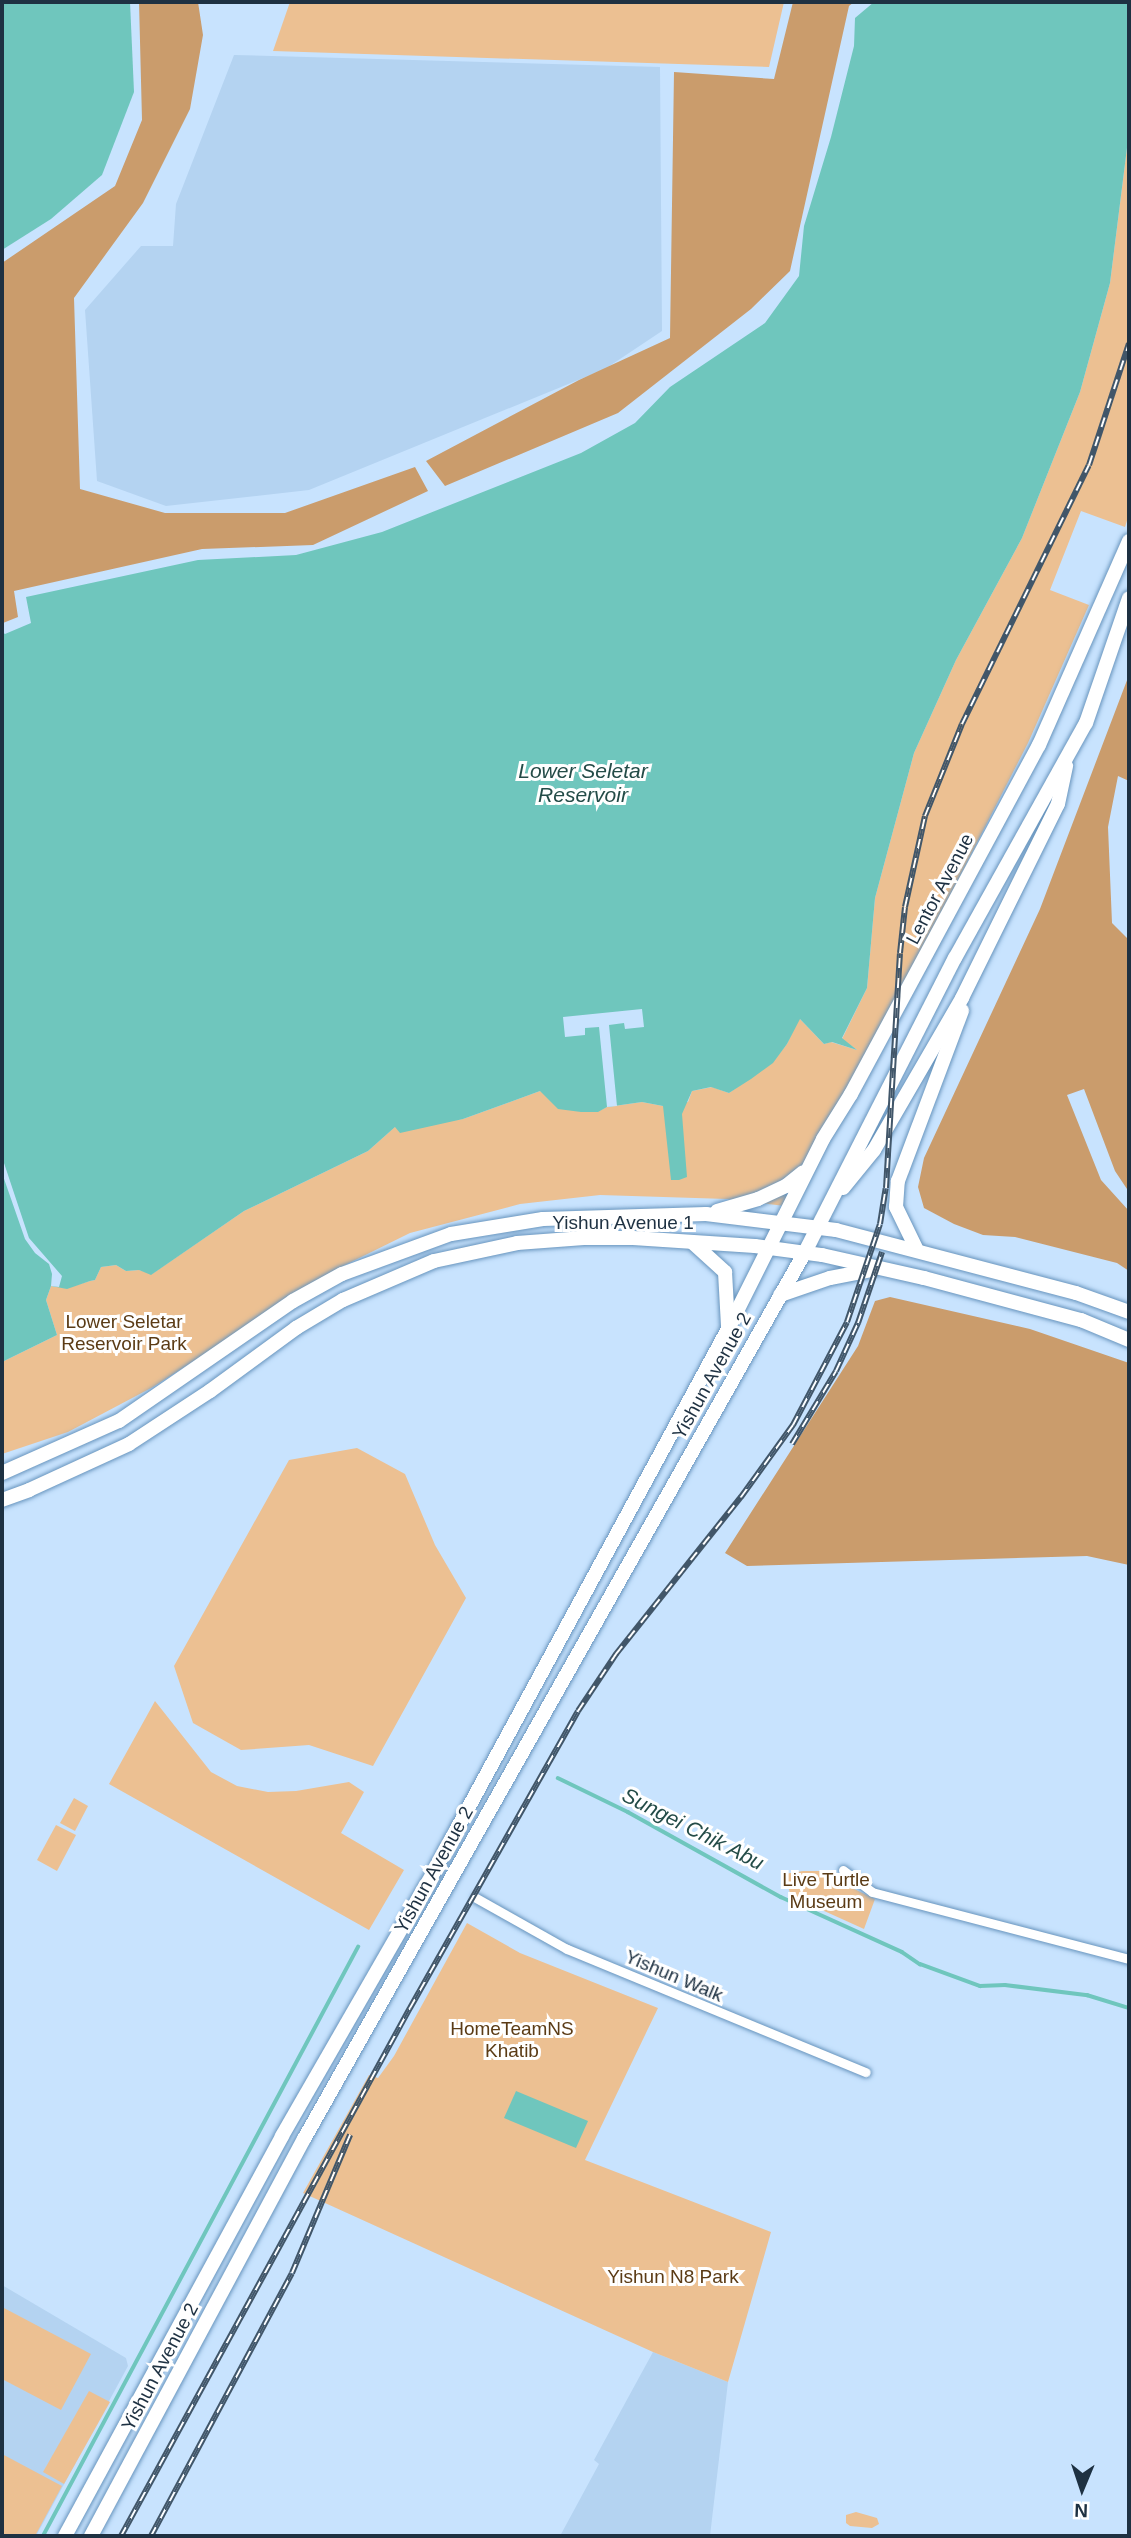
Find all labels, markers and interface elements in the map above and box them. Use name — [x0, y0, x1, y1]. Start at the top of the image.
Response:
water label: Lower Seletar Reservoir — [518, 758, 648, 808]
street label: Lentor Avenue — [901, 829, 979, 949]
street label: Yishun Avenue 1 — [552, 1212, 694, 1234]
street label: Yishun Avenue 2 — [667, 1308, 757, 1444]
park label: Lower Seletar Reservoir Park — [61, 1311, 187, 1355]
water label: Sungei Chik Abu — [618, 1782, 768, 1876]
street label: Yishun Avenue 2 — [389, 1802, 479, 1938]
park label: Live Turtle Museum — [782, 1869, 870, 1913]
street label: Yishun Walk — [622, 1945, 726, 2007]
park label: HomeTeamNS Khatib — [450, 2018, 574, 2062]
park label: Yishun N8 Park — [607, 2266, 739, 2288]
street label: Yishun Avenue 2 — [116, 2299, 204, 2435]
north arrow — [1047, 2454, 1117, 2524]
text: N — [1074, 2500, 1088, 2521]

